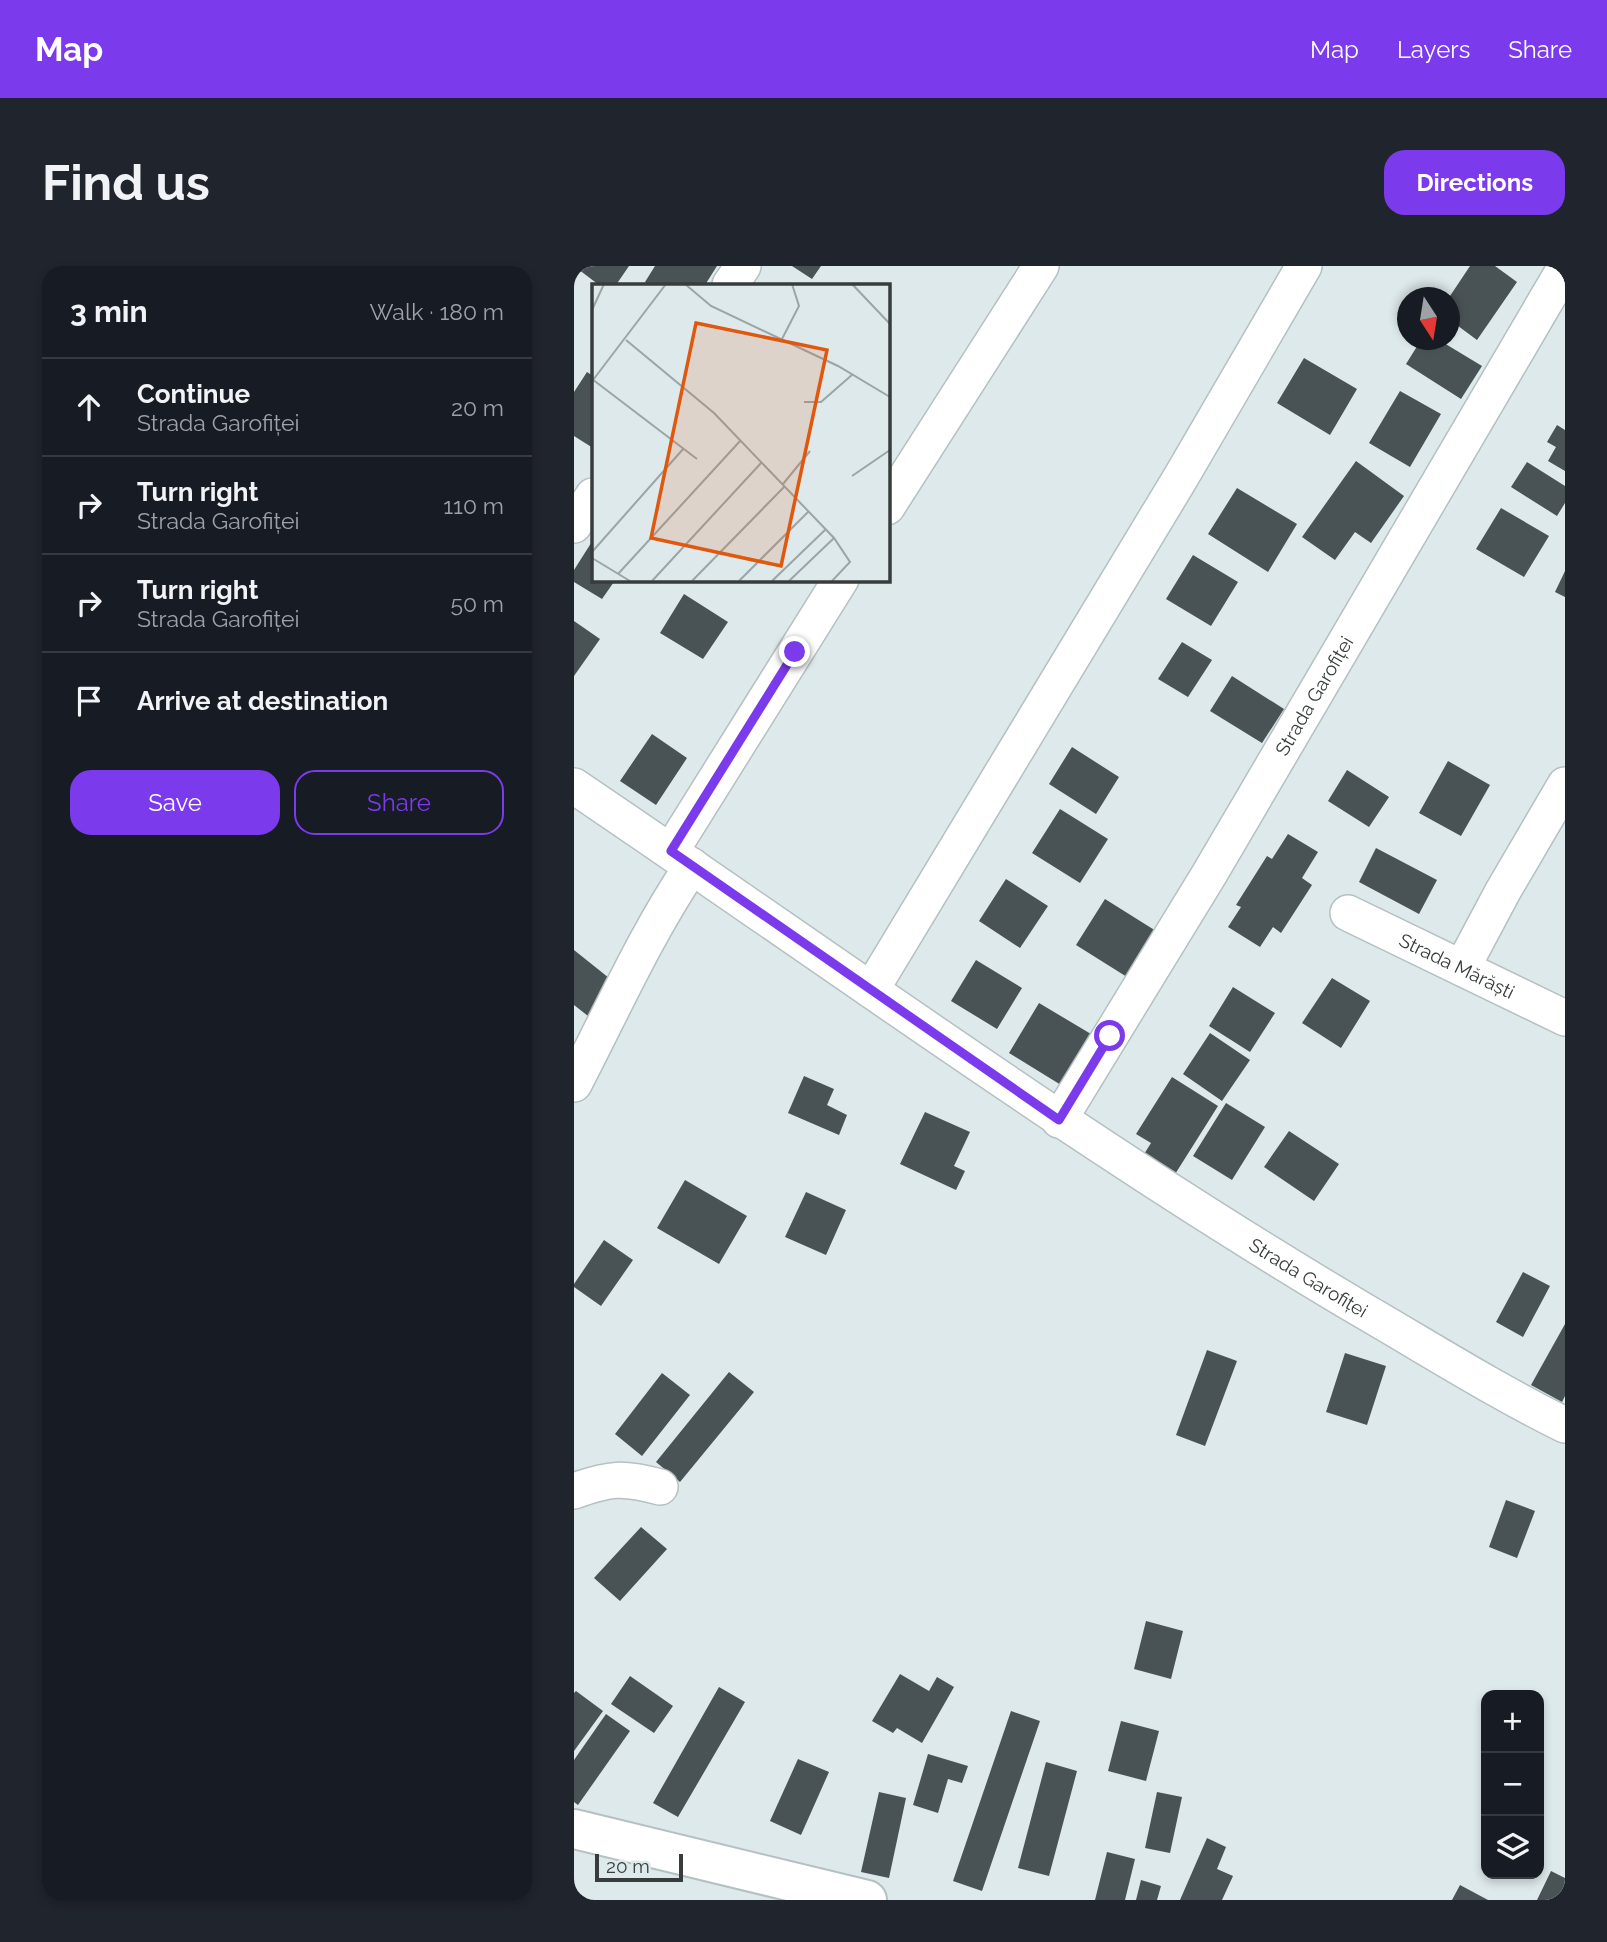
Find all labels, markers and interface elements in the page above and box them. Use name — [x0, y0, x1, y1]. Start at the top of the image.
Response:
text: Map — [35, 30, 103, 69]
text: Map — [1310, 35, 1359, 64]
text: Layers — [1397, 35, 1470, 64]
text: Share — [1508, 35, 1572, 64]
button: Directions — [1384, 150, 1565, 215]
text: Find us — [42, 154, 210, 211]
inset map — [592, 284, 889, 581]
north arrow — [1397, 287, 1460, 350]
text: 3 min — [70, 294, 148, 329]
text: Walk · 180 m — [370, 298, 504, 325]
text: Continue — [137, 379, 250, 409]
icon: ahead — [70, 388, 108, 426]
text: 20 m — [451, 394, 504, 421]
text: Strada Garofiței — [137, 409, 300, 436]
text: Turn right — [137, 477, 258, 507]
icon: right — [70, 486, 108, 524]
text: 110 m — [443, 492, 504, 519]
text: Strada Garofiței — [137, 507, 300, 534]
text: Turn right — [137, 575, 258, 605]
icon: right — [70, 584, 108, 622]
text: 50 m — [450, 590, 504, 617]
text: Strada Garofiței — [137, 605, 300, 632]
street label: Strada Garofiței — [1271, 632, 1357, 759]
route end — [779, 636, 810, 667]
icon: arrive — [70, 682, 108, 720]
text: Arrive at destination — [137, 686, 388, 716]
button: Save — [70, 770, 280, 835]
button: Share — [294, 770, 504, 835]
street label: Strada Mărăști — [1396, 928, 1518, 1003]
route start — [1094, 1020, 1125, 1051]
street label: Strada Garofiței — [1245, 1233, 1372, 1322]
map controls — [1481, 1690, 1544, 1879]
button: + — [1481, 1690, 1544, 1753]
button: − — [1481, 1753, 1544, 1816]
button: layers — [1481, 1816, 1544, 1879]
scale bar — [595, 1851, 682, 1883]
text: 20 m — [606, 1855, 650, 1877]

